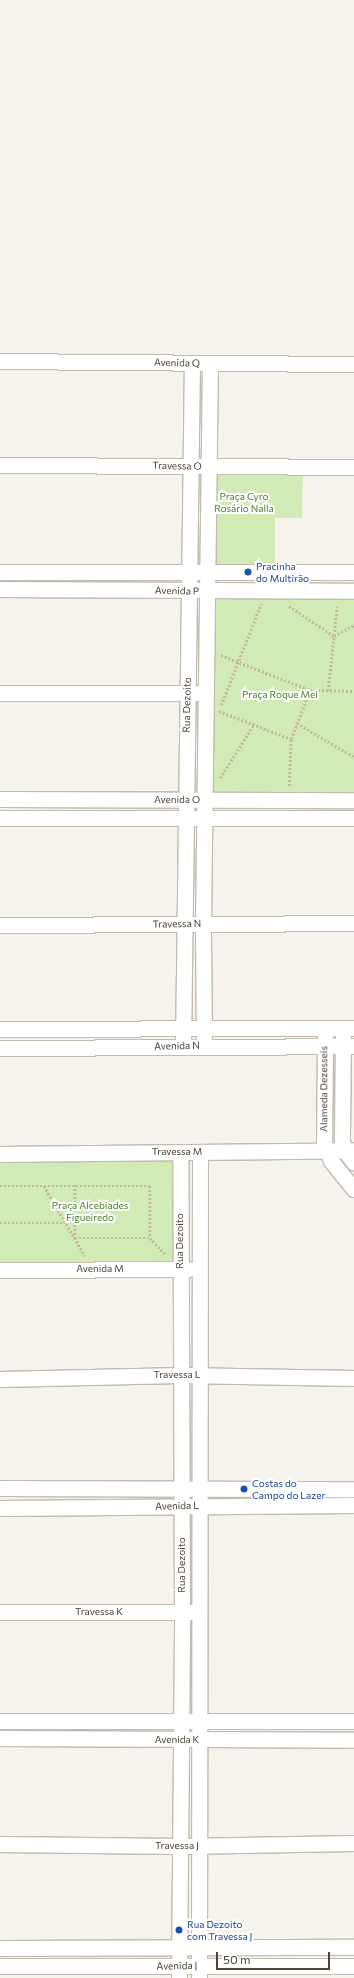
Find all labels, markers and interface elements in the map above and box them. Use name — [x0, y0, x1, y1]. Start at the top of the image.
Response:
street label: Avenida Q — [154, 357, 200, 369]
street label: Travessa O — [152, 460, 202, 472]
park label: Praça Cyro Rosário Nalla — [214, 490, 274, 514]
place label: Pracinha do Multirão — [256, 560, 309, 584]
marker: Pracinha do Multirão — [243, 567, 253, 577]
street label: Avenida P — [155, 585, 199, 597]
street label: Rua Dezoito — [181, 677, 193, 733]
park label: Praça Roque Mei — [242, 689, 318, 701]
street label: Avenida O — [154, 794, 200, 806]
street label: Travessa N — [153, 918, 201, 930]
street label: Avenida N — [154, 1040, 200, 1052]
street label: Alameda Dezesseis — [318, 1046, 330, 1132]
street label: Travessa M — [152, 1146, 202, 1158]
park label: Praça Alcebiades Figueiredo — [52, 1199, 128, 1222]
street label: Rua Dezoito — [174, 1213, 186, 1269]
street label: Avenida M — [76, 1263, 124, 1275]
street label: Travessa L — [154, 1369, 200, 1381]
place label: Costas do Campo do Lazer — [252, 1477, 325, 1500]
marker: Costas do Campo do Lazer — [239, 1484, 249, 1494]
street label: Avenida L — [155, 1500, 199, 1512]
street label: Rua Dezoito — [176, 1537, 188, 1593]
street label: Travessa K — [75, 1606, 123, 1618]
street label: Avenida K — [155, 1734, 199, 1746]
street label: Travessa J — [155, 1840, 199, 1852]
place label: Rua Dezoito com Travessa J — [187, 1918, 253, 1942]
marker: Rua Dezoito com Travessa J — [174, 1925, 184, 1935]
scale bar — [218, 1944, 332, 1970]
text: 50 m — [223, 1952, 251, 1966]
street label: Avenida J — [156, 1960, 198, 1972]

